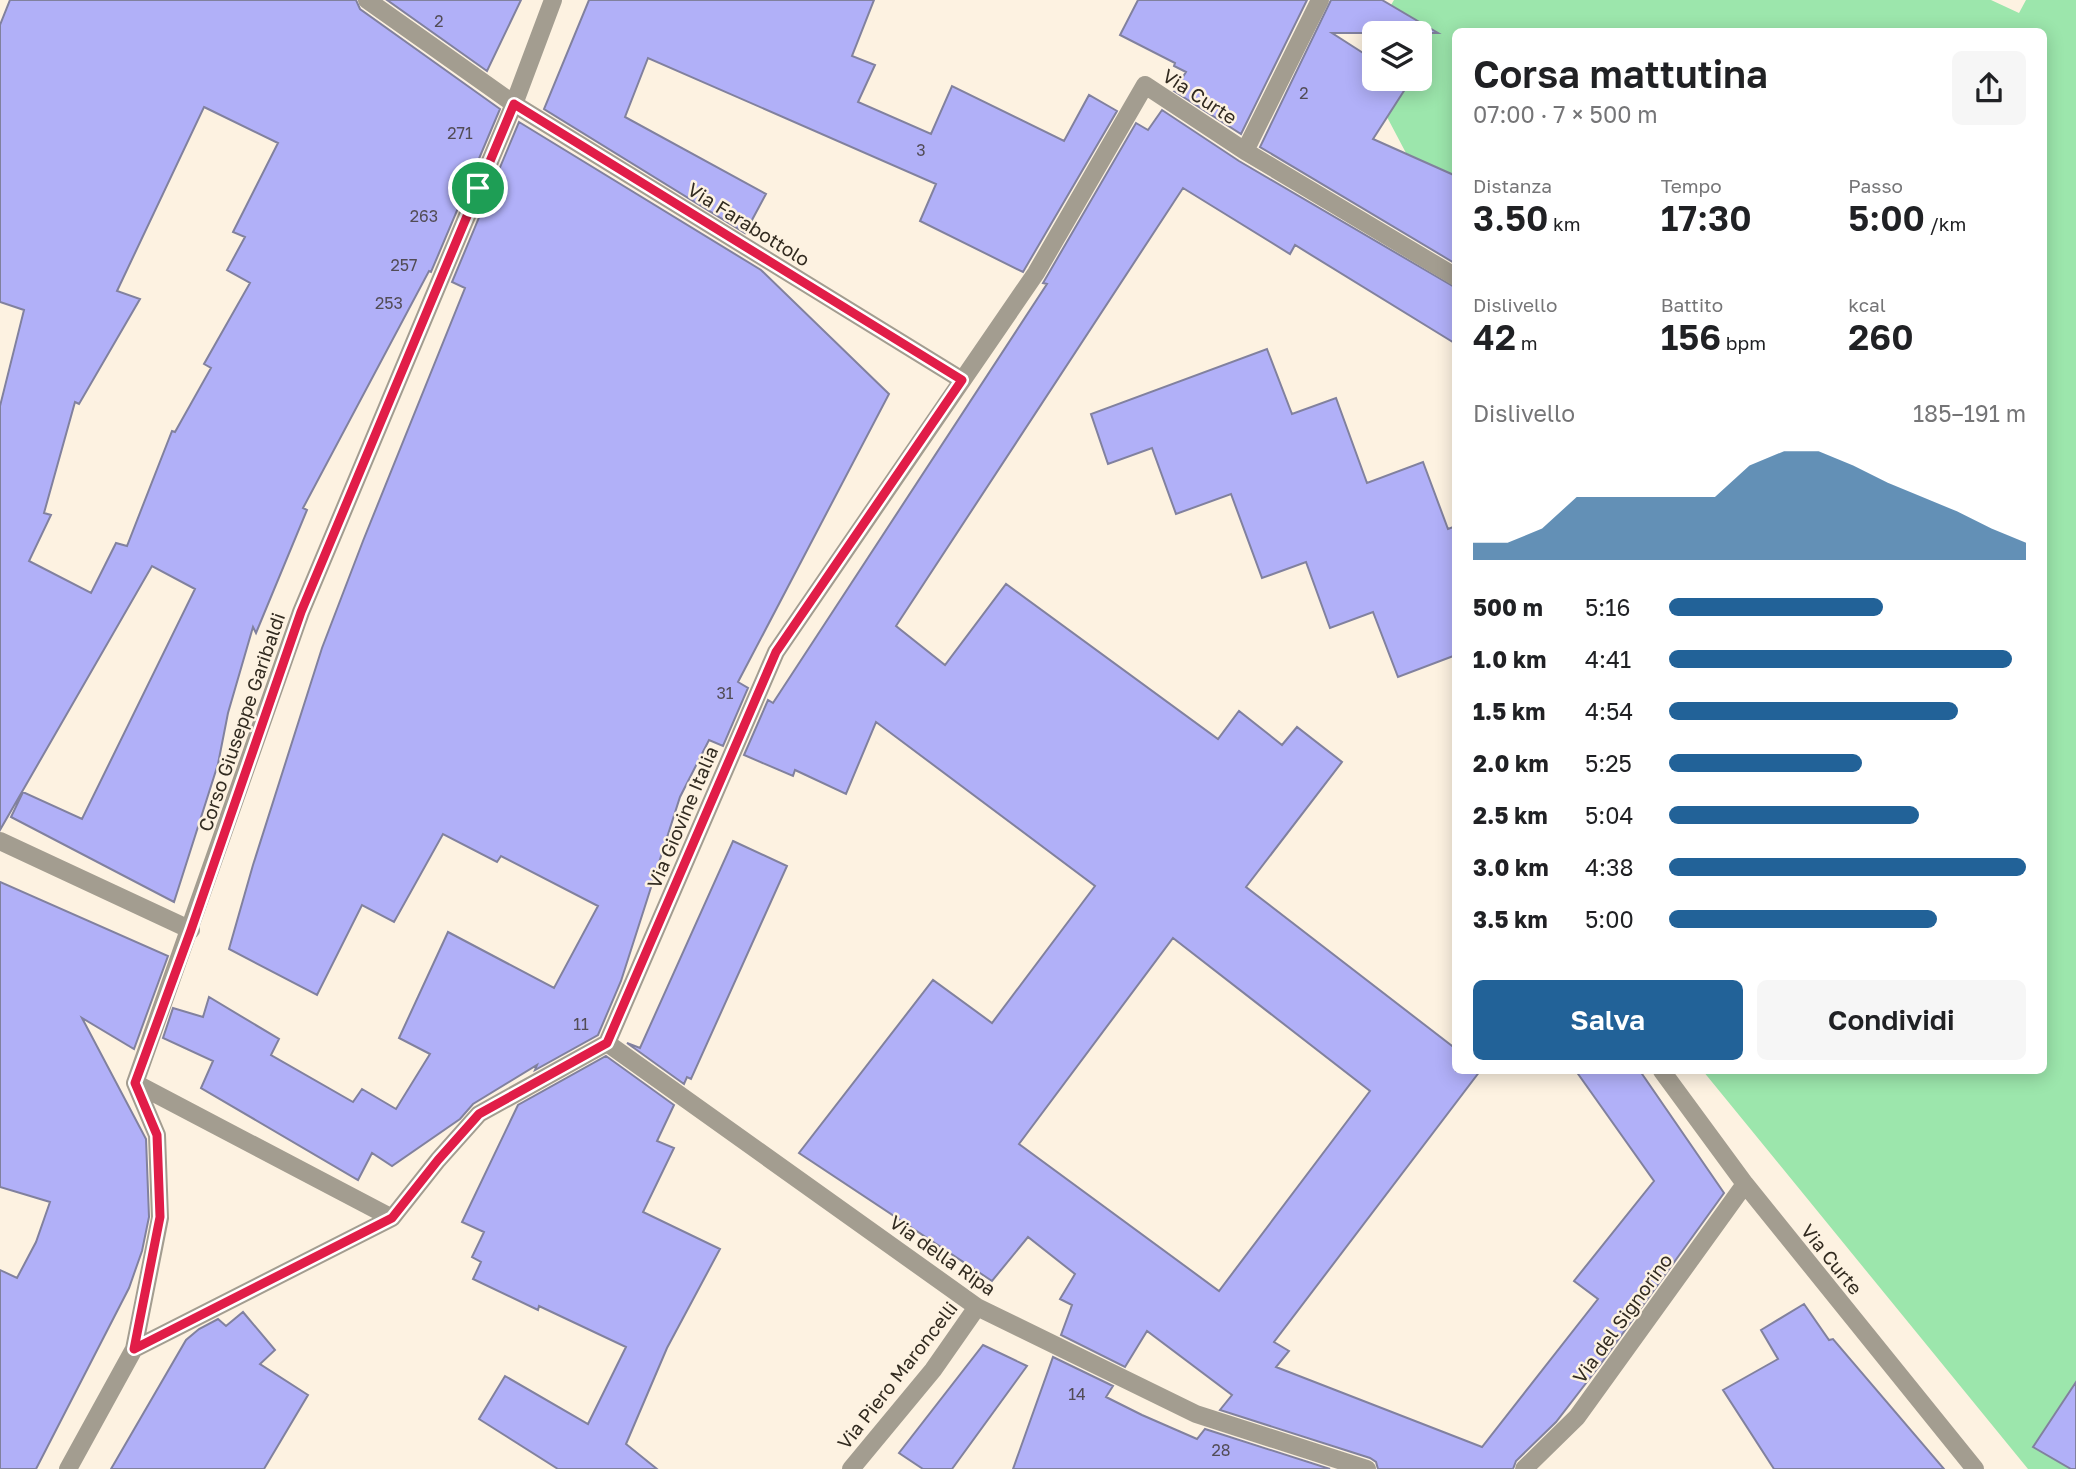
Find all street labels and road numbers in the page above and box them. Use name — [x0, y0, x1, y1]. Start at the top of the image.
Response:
street label: Via Curte — [1158, 63, 1242, 129]
street label: Via Farabottolo — [684, 177, 814, 271]
street label: Corso Giuseppe Garibaldi — [193, 610, 289, 834]
street label: Via Giovine Italia — [642, 742, 722, 892]
street label: Via della Ripa — [886, 1210, 1000, 1300]
street label: Via Curte — [1797, 1219, 1867, 1299]
street label: Via del Signorino — [1567, 1249, 1677, 1387]
street label: Via Piero Maroncelli — [832, 1297, 962, 1453]

